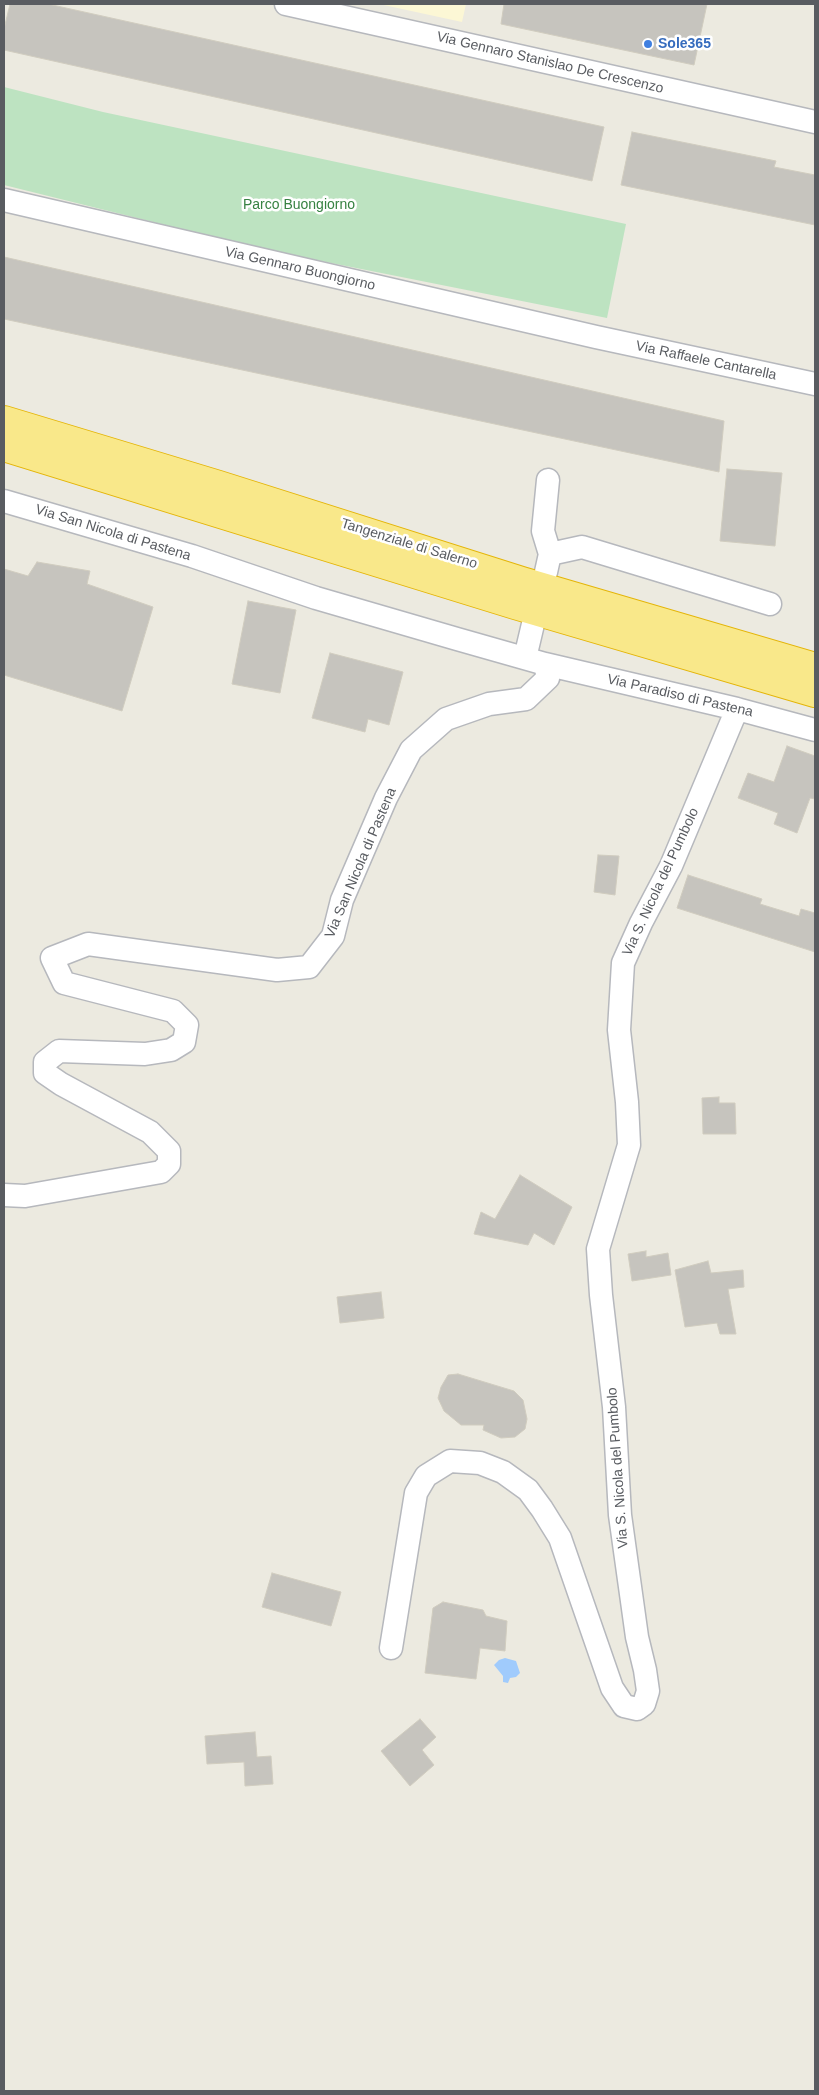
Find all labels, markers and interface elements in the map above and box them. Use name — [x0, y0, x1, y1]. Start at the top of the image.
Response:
street label: Via Gennaro Stanislao De Crescenzo — [435, 29, 665, 97]
place label: Sole365 — [658, 36, 711, 52]
marker: Sole365 — [642, 38, 654, 50]
park label: Parco Buongiorno — [243, 197, 355, 213]
street label: Via Gennaro Buongiorno — [223, 244, 377, 294]
street label: Via Raffaele Cantarella — [634, 338, 778, 384]
street label: Via San Nicola di Pastena — [33, 501, 193, 565]
street label: Tangenziale di Salerno — [339, 515, 479, 573]
street label: Via Paradiso di Pastena — [605, 671, 755, 721]
street label: Via San Nicola di Pastena — [322, 785, 400, 941]
street label: Via S. Nicola del Pumbolo — [619, 805, 703, 959]
street label: Via S. Nicola del Pumbolo — [604, 1387, 632, 1549]

